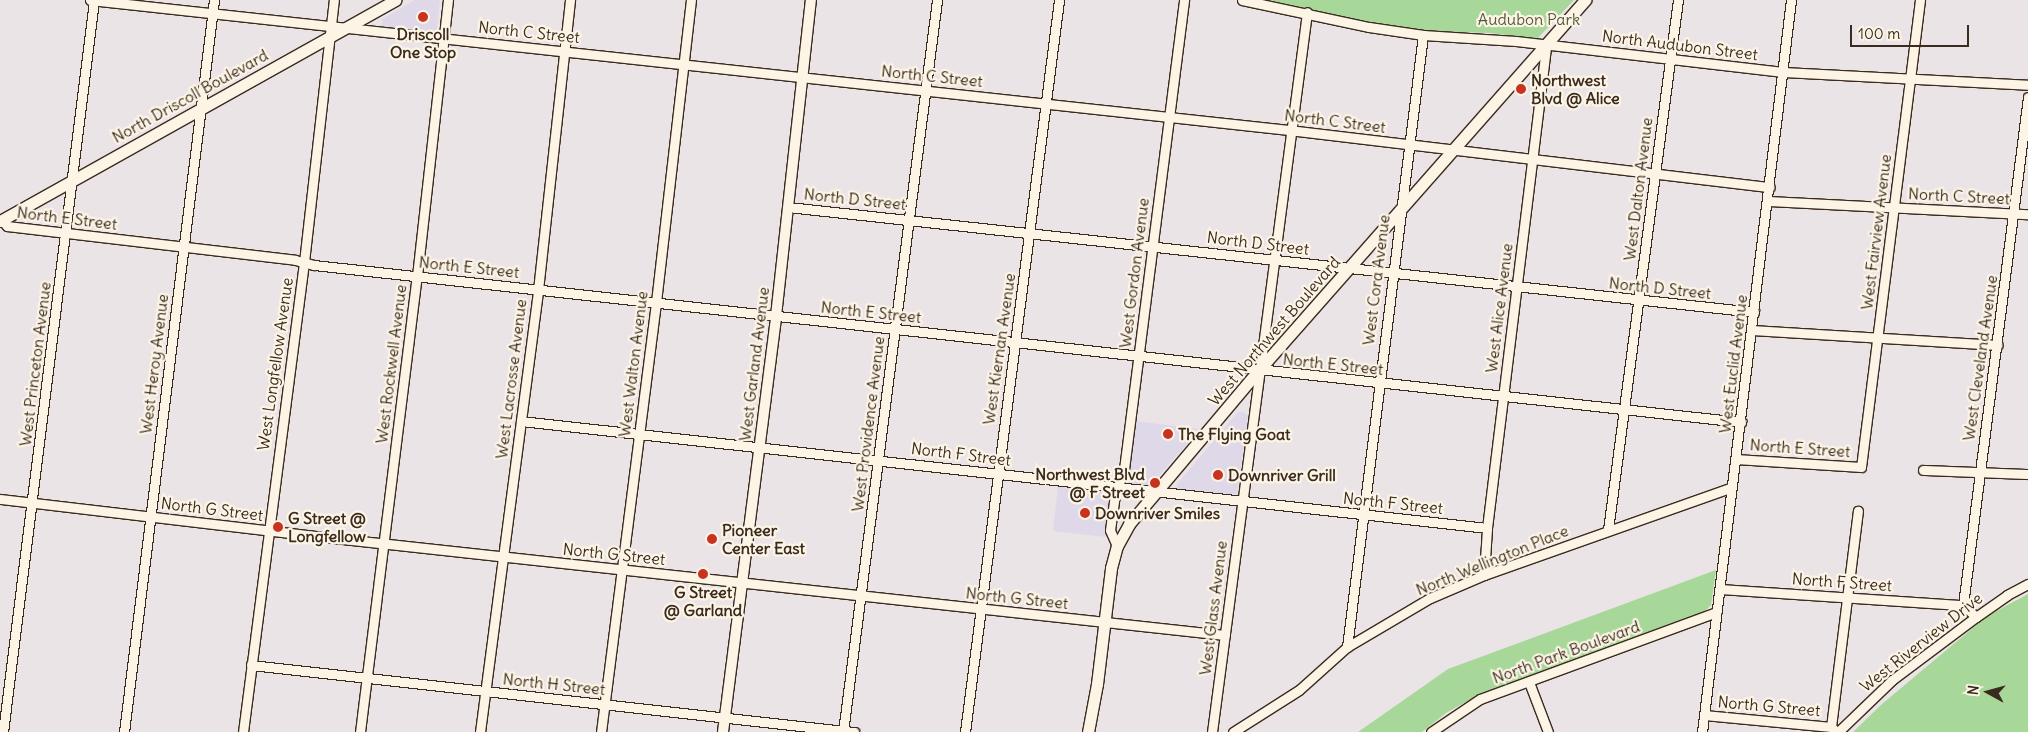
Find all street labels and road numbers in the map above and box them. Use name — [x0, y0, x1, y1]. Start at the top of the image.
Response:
street label: North C Street — [477, 17, 581, 47]
street label: North Audubon Street — [1601, 26, 1759, 64]
street label: North Driscoll Boulevard — [109, 45, 271, 147]
street label: North C Street — [880, 61, 984, 91]
street label: North C Street — [1283, 105, 1387, 137]
street label: West Dalton Avenue — [1620, 116, 1656, 262]
street label: West Fairview Avenue — [1857, 153, 1895, 311]
street label: North D Street — [803, 184, 907, 214]
street label: North C Street — [1908, 184, 2010, 208]
street label: West Gordon Avenue — [1115, 197, 1153, 349]
street label: North E Street — [16, 202, 118, 234]
street label: West Cora Avenue — [1358, 214, 1394, 346]
street label: North D Street — [1206, 227, 1310, 259]
street label: West Alice Avenue — [1482, 242, 1516, 374]
street label: North E Street — [418, 252, 520, 282]
street label: West Northwest Boulevard — [1204, 253, 1344, 409]
street label: West Kiernan Avenue — [979, 272, 1019, 426]
street label: North D Street — [1608, 273, 1712, 303]
street label: West Cleveland Avenue — [1959, 274, 2001, 442]
street label: West Longfellow Avenue — [253, 276, 297, 452]
street label: West Princeton Avenue — [15, 281, 55, 447]
street label: West Rockwell Avenue — [372, 283, 410, 445]
street label: West Garland Avenue — [735, 286, 773, 442]
street label: West Walton Avenue — [615, 290, 651, 438]
street label: West Heroy Avenue — [136, 293, 172, 435]
street label: West Euclid Avenue — [1715, 294, 1751, 434]
street label: North E Street — [820, 297, 922, 327]
street label: West Lacrosse Avenue — [492, 298, 530, 460]
street label: West Providence Avenue — [848, 335, 888, 513]
street label: North E Street — [1282, 349, 1384, 379]
street label: North E Street — [1749, 435, 1851, 461]
street label: North F Street — [910, 438, 1012, 470]
street label: North F Street — [1342, 488, 1444, 518]
street label: North G Street — [160, 493, 264, 525]
street label: North Wellington Place — [1413, 521, 1571, 599]
street label: North G Street — [562, 539, 666, 569]
street label: West Glass Avenue — [1195, 540, 1231, 676]
street label: North F Street — [1791, 569, 1893, 595]
street label: North G Street — [965, 583, 1069, 613]
street label: West Riverview Drive — [1856, 588, 1986, 696]
street label: North Park Boulevard — [1490, 616, 1642, 688]
street label: North H Street — [502, 669, 606, 699]
street label: North G Street — [1717, 692, 1821, 720]

